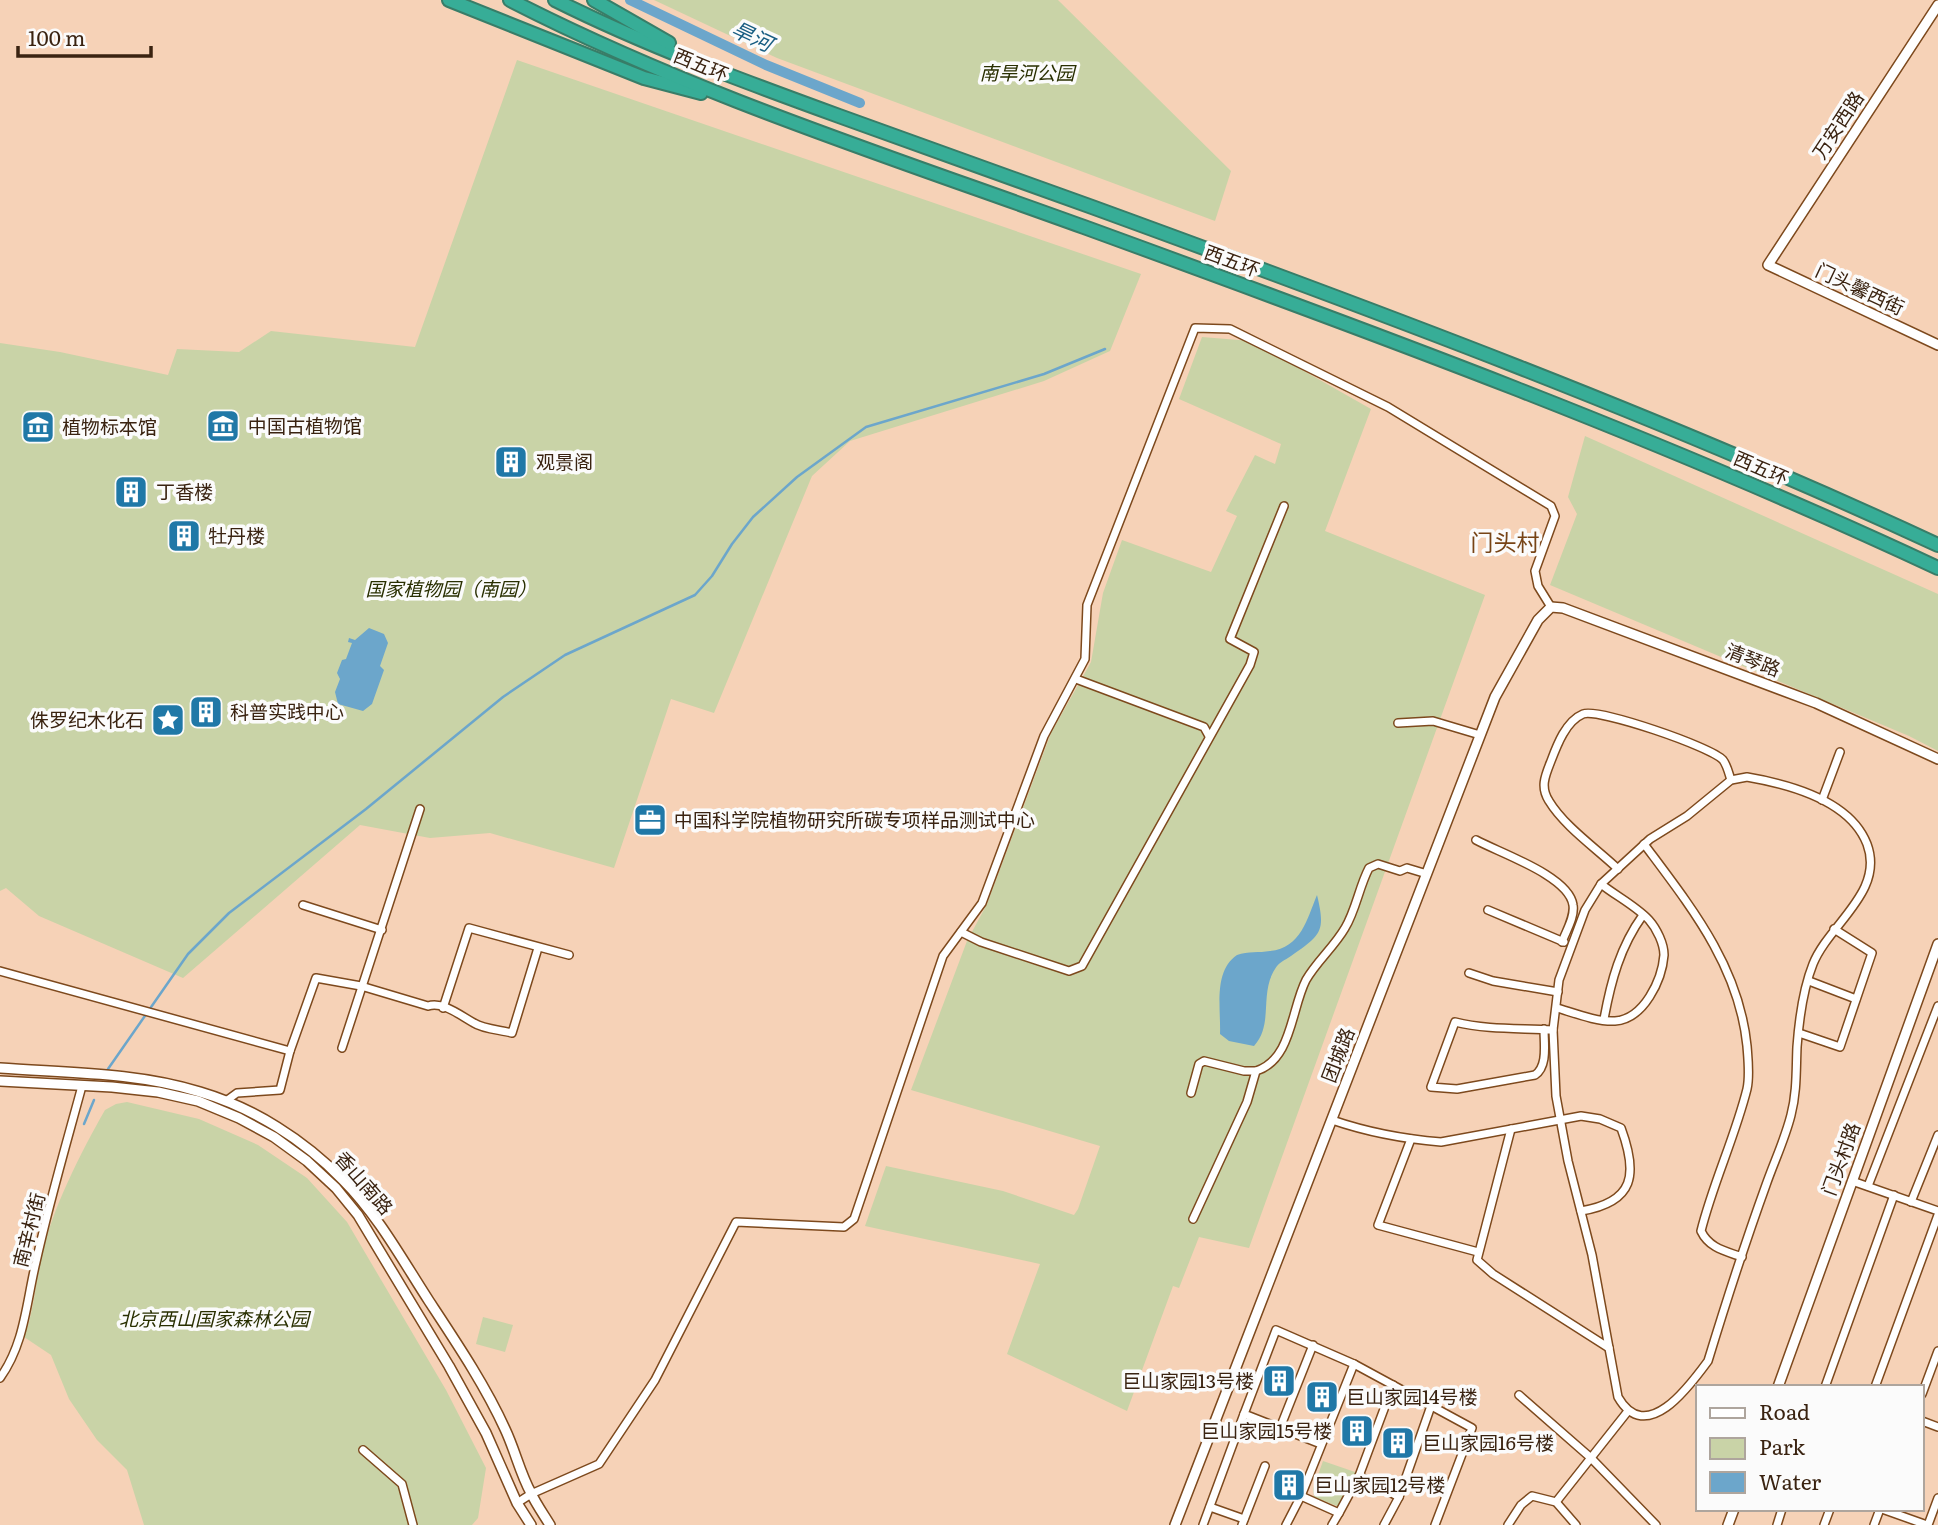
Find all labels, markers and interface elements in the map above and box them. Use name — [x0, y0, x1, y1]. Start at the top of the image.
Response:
water label: 旱河 — [727, 12, 782, 59]
scale bar — [18, 14, 150, 58]
text: 100 m — [28, 21, 85, 52]
street label: 西五环 — [670, 40, 733, 88]
park label: 南旱河公园 — [979, 58, 1077, 86]
street label: 万安西路 — [1805, 85, 1870, 164]
street label: 西五环 — [1201, 237, 1264, 283]
street label: 门头馨西街 — [1811, 255, 1909, 321]
museum icon: 中国古植物馆 — [204, 407, 242, 445]
museum icon: 植物标本馆 — [19, 408, 57, 446]
place label: 中国古植物馆 — [248, 411, 362, 439]
place label: 植物标本馆 — [62, 412, 157, 440]
building icon: 观景阁 — [492, 443, 530, 481]
street label: 西五环 — [1730, 443, 1793, 491]
place label: 观景阁 — [536, 447, 593, 475]
building icon: 丁香楼 — [112, 473, 150, 511]
place label: 丁香楼 — [156, 477, 213, 505]
building icon: 牡丹楼 — [165, 517, 203, 555]
place label: 牡丹楼 — [208, 521, 265, 549]
district label: 门头村 — [1471, 524, 1540, 558]
park label: 国家植物园（南园） — [365, 574, 537, 602]
street label: 清琴路 — [1722, 636, 1785, 682]
building icon: 科普实践中心 — [187, 693, 225, 731]
place label: 科普实践中心 — [230, 697, 344, 725]
place icon: 侏罗纪木化石 — [149, 701, 187, 739]
place label: 侏罗纪木化石 — [30, 705, 144, 733]
office icon: 中国科学院植物研究所碳专项样品测试中心 — [631, 801, 669, 839]
place label: 中国科学院植物研究所碳专项样品测试中心 — [674, 805, 1035, 833]
street label: 团城路 — [1314, 1023, 1360, 1086]
street label: 门头村路 — [1814, 1118, 1866, 1199]
street label: 香山南路 — [329, 1144, 400, 1220]
street label: 南辛村街 — [5, 1189, 51, 1270]
park label: 北京西山国家森林公园 — [119, 1304, 312, 1332]
building icon: 巨山家园13号楼 — [1260, 1362, 1298, 1400]
place label: 巨山家园13号楼 — [1122, 1366, 1254, 1394]
building icon: 巨山家园14号楼 — [1303, 1378, 1341, 1416]
place label: 巨山家园14号楼 — [1346, 1382, 1477, 1410]
legend — [1696, 1385, 1924, 1511]
text: Road — [1759, 1395, 1810, 1426]
building icon: 巨山家园15号楼 — [1338, 1412, 1376, 1450]
place label: 巨山家园15号楼 — [1201, 1416, 1332, 1444]
building icon: 巨山家园16号楼 — [1379, 1424, 1417, 1462]
place label: 巨山家园16号楼 — [1422, 1428, 1554, 1456]
text: Park — [1759, 1430, 1805, 1461]
text: Water — [1759, 1465, 1821, 1496]
building icon: 巨山家园12号楼 — [1270, 1466, 1308, 1504]
place label: 巨山家园12号楼 — [1314, 1470, 1445, 1498]

